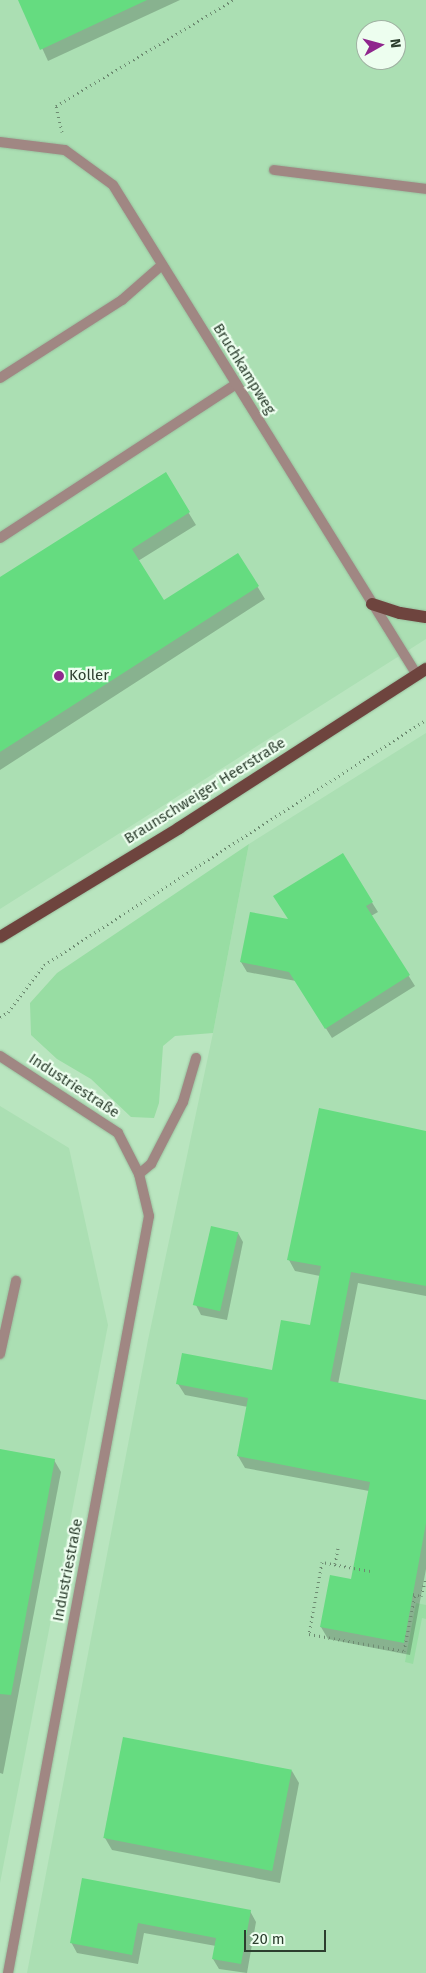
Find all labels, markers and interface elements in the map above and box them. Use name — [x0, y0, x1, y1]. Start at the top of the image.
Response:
north arrow — [356, 20, 406, 70]
text: N — [386, 38, 404, 49]
street label: Bruchkampweg — [209, 320, 279, 418]
place label: Koller — [69, 667, 109, 685]
marker: Koller — [53, 670, 65, 682]
street label: Braunschweiger Heerstraße — [121, 734, 289, 848]
street label: Industriestraße — [25, 1050, 123, 1122]
street label: Industriestraße — [49, 1517, 87, 1623]
scale bar — [246, 1920, 328, 1952]
text: 20 m — [252, 1930, 285, 1948]

